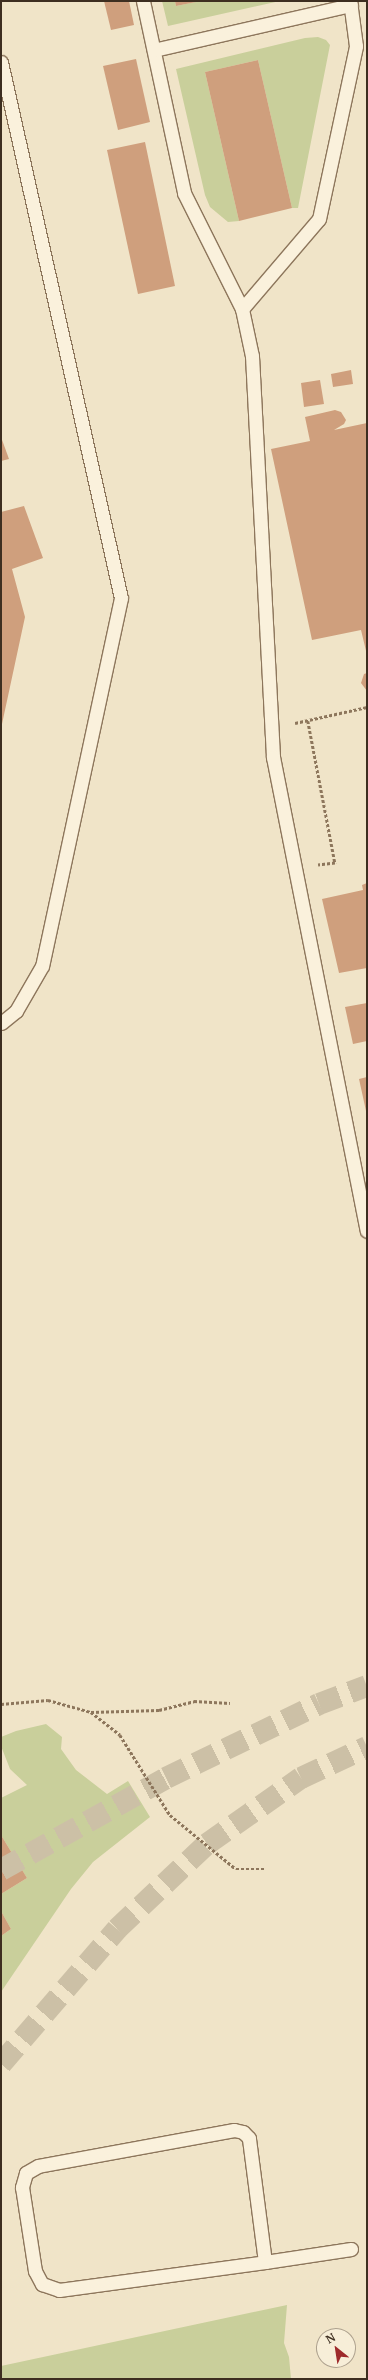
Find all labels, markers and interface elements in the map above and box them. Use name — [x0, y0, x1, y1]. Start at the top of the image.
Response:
north arrow — [316, 2328, 356, 2368]
text: N — [323, 2330, 338, 2347]

